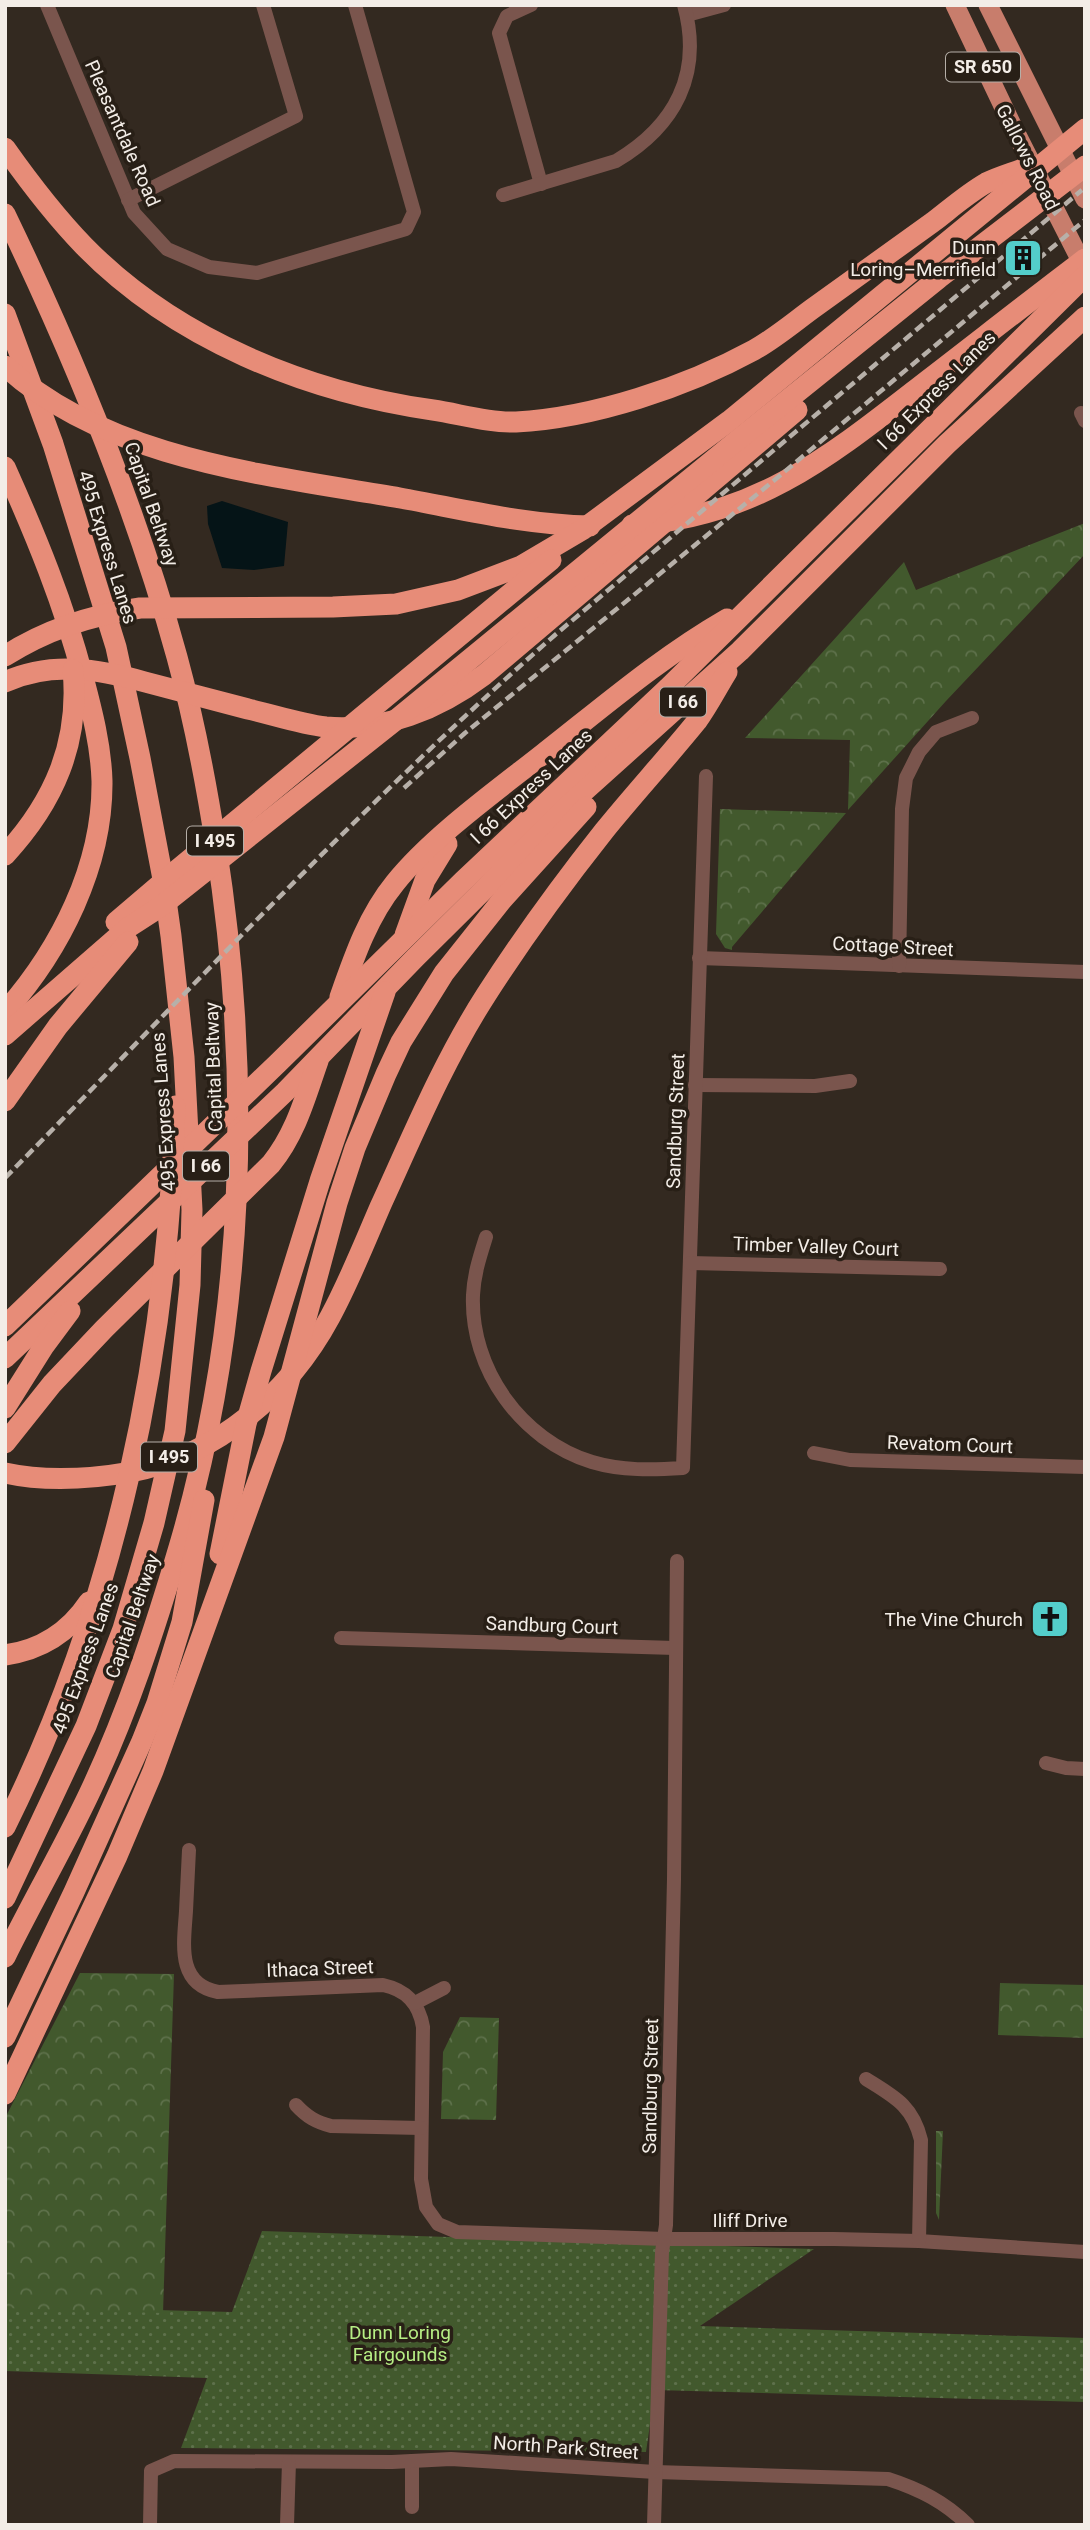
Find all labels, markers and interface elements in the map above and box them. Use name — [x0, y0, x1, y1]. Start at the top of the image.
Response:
road number: SR 650 — [946, 52, 1020, 82]
street label: Pleasantdale Road — [80, 56, 165, 210]
street label: Gallows Road — [991, 100, 1064, 214]
place label: Dunn Loring–Merrifield — [850, 236, 996, 281]
building icon: Dunn Loring–Merrifield — [1002, 237, 1044, 279]
street label: I 66 Express Lanes — [872, 326, 1001, 455]
street label: Capital Beltway — [119, 439, 184, 569]
street label: 495 Express Lanes — [73, 468, 142, 627]
road number: I 66 — [660, 688, 706, 716]
street label: I 66 Express Lanes — [466, 724, 597, 849]
road number: I 495 — [187, 826, 243, 856]
street label: Cottage Street — [832, 932, 954, 961]
street label: Capital Beltway — [200, 1002, 227, 1132]
street label: 495 Express Lanes — [146, 1032, 181, 1192]
street label: Sandburg Street — [662, 1053, 689, 1189]
road number: I 66 — [183, 1152, 229, 1181]
street label: Timber Valley Court — [733, 1232, 899, 1261]
street label: Revatom Court — [887, 1431, 1013, 1458]
road number: I 495 — [141, 1442, 197, 1472]
street label: Capital Beltway — [100, 1551, 165, 1681]
street label: 495 Express Lanes — [47, 1579, 124, 1737]
church icon: The Vine Church — [1029, 1598, 1071, 1640]
place label: The Vine Church — [884, 1608, 1023, 1631]
street label: Sandburg Court — [485, 1612, 619, 1639]
street label: Ithaca Street — [266, 1955, 374, 1982]
street label: Sandburg Street — [638, 2018, 663, 2154]
street label: Iliff Drive — [712, 2209, 788, 2232]
park label: Dunn Loring Fairgounds — [349, 2321, 451, 2366]
street label: North Park Street — [492, 2431, 639, 2464]

